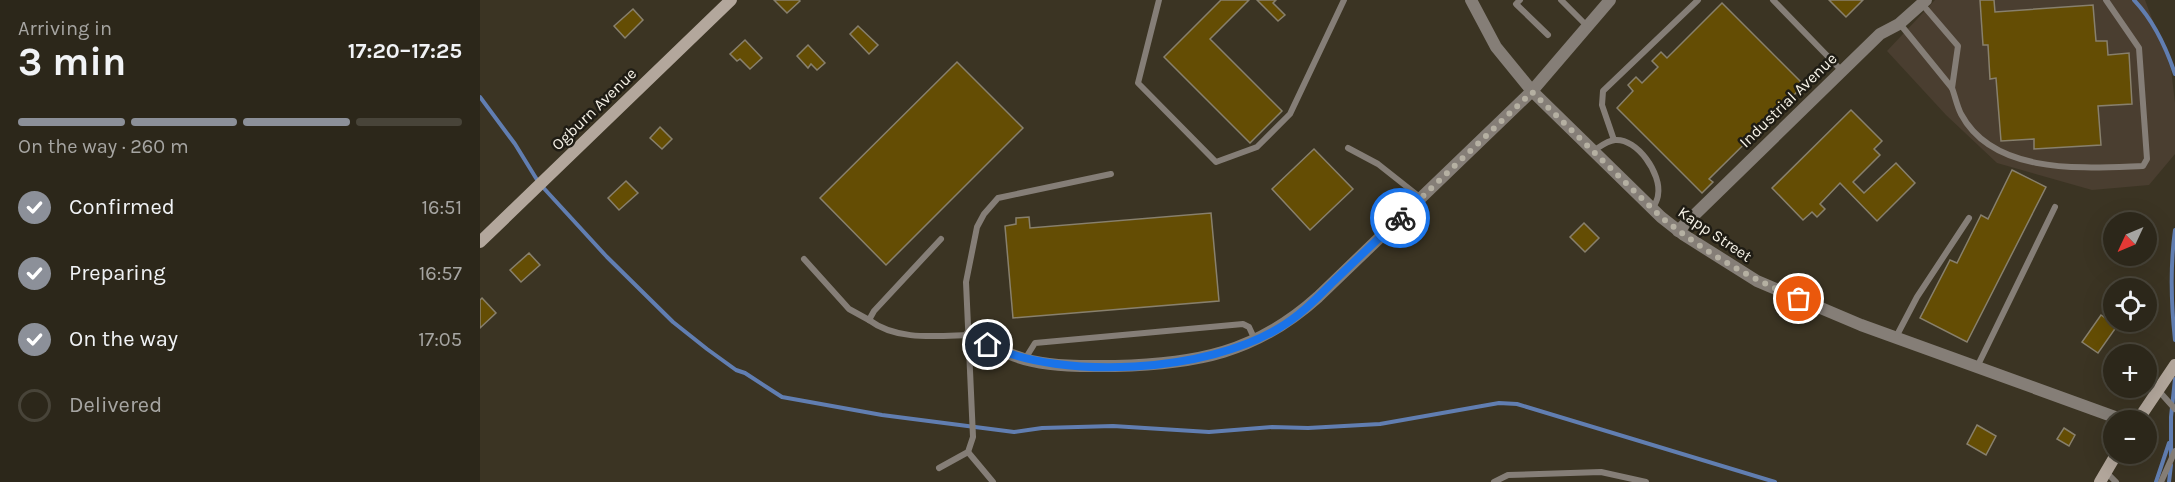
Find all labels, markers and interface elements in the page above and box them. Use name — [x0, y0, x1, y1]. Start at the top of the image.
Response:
text: Arriving in — [18, 17, 112, 40]
text: 17:20–17:25 — [348, 38, 462, 64]
text: 3 min — [18, 39, 126, 85]
street label: Industrial Avenue — [1735, 49, 1841, 151]
street label: Ogburn Avenue — [548, 64, 640, 154]
text: On the way · 260 m — [18, 135, 189, 158]
courier — [1370, 188, 1430, 248]
icon: check — [18, 191, 51, 224]
text: Confirmed — [69, 194, 175, 220]
text: 16:51 — [421, 196, 462, 219]
icon: bike — [1384, 202, 1417, 235]
street label: Kapp Street — [1674, 202, 1756, 266]
north arrow — [2103, 212, 2157, 266]
map controls — [2103, 212, 2157, 464]
icon: check — [18, 257, 51, 290]
text: Preparing — [69, 260, 166, 286]
text: 16:57 — [419, 262, 462, 285]
pin — [1773, 273, 1824, 324]
button: locate — [2103, 278, 2157, 332]
icon: bag — [1782, 282, 1815, 315]
pin — [962, 319, 1013, 370]
icon: check — [18, 323, 51, 356]
text: On the way — [69, 326, 178, 352]
text: 17:05 — [418, 328, 462, 351]
icon: home — [971, 328, 1004, 361]
button: + — [2103, 344, 2157, 398]
text: Delivered — [69, 392, 162, 418]
button: − — [2103, 410, 2157, 464]

